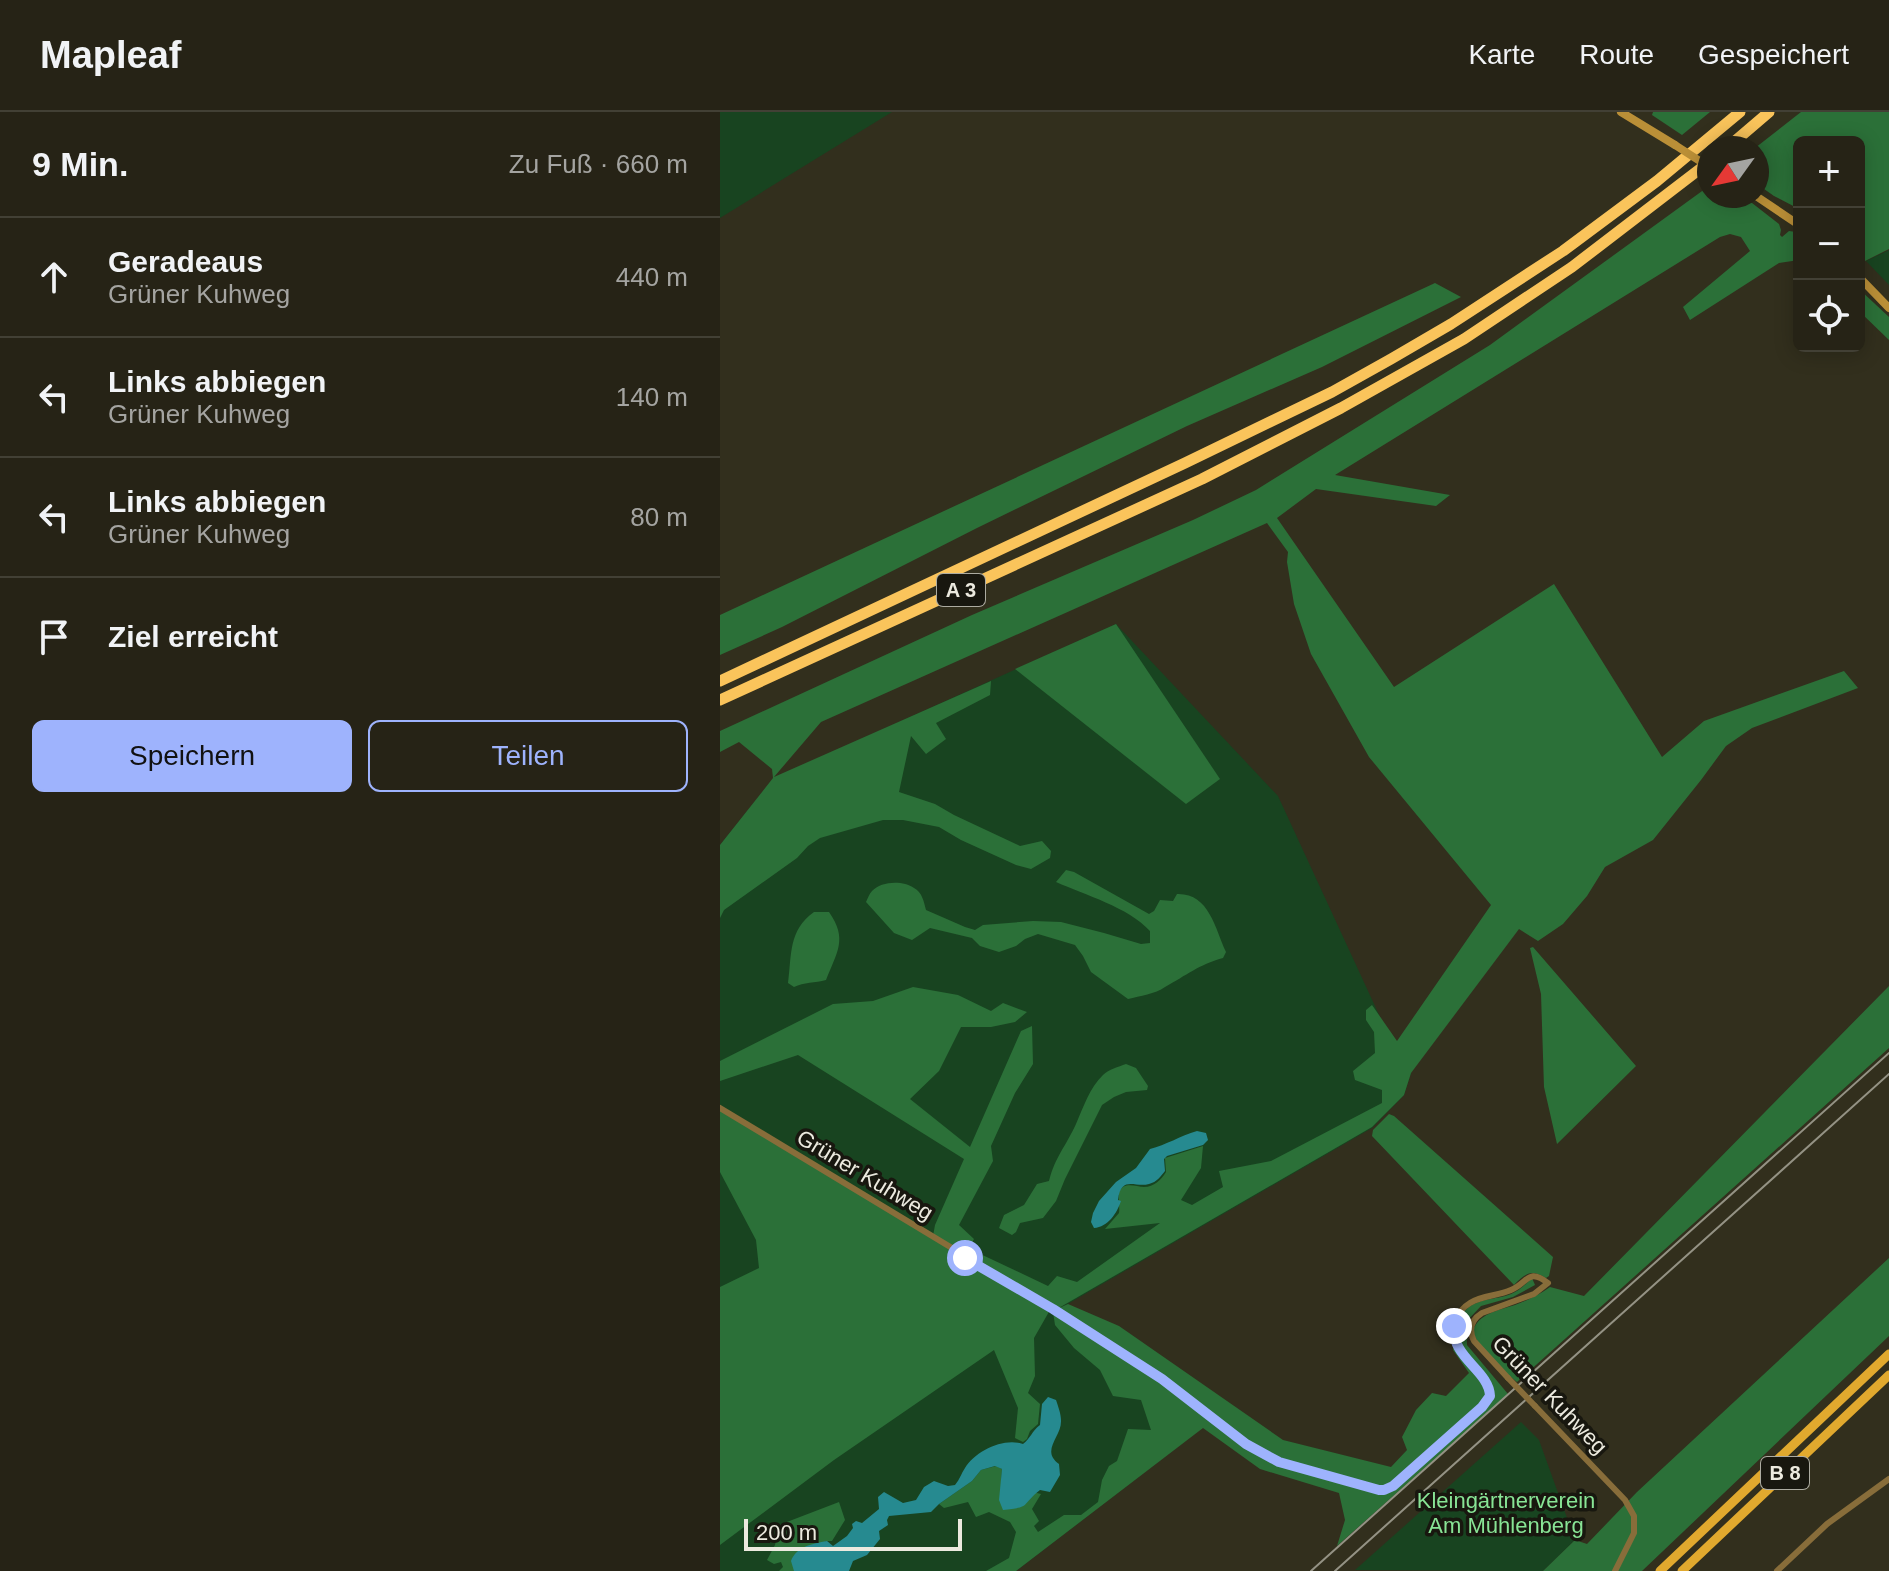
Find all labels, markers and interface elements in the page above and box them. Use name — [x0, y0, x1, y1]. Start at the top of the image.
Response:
text: Mapleaf — [40, 34, 181, 76]
text: Karte — [1468, 39, 1535, 70]
text: Route — [1579, 39, 1654, 70]
text: Gespeichert — [1698, 39, 1849, 70]
north arrow — [1697, 136, 1769, 208]
map controls — [1793, 136, 1865, 352]
button: + — [1793, 136, 1865, 208]
text: 9 Min. — [32, 145, 128, 183]
text: Zu Fuß · 660 m — [509, 149, 688, 179]
button: − — [1793, 208, 1865, 280]
text: Geradeaus — [108, 245, 263, 278]
icon: ahead — [32, 255, 76, 299]
text: 440 m — [616, 262, 688, 292]
text: Grüner Kuhweg — [108, 279, 290, 309]
button: locate — [1793, 280, 1865, 352]
text: Links abbiegen — [108, 365, 326, 398]
icon: left — [32, 375, 76, 419]
text: 140 m — [616, 382, 688, 412]
text: Grüner Kuhweg — [108, 399, 290, 429]
text: Links abbiegen — [108, 485, 326, 518]
icon: left — [32, 495, 76, 539]
text: 80 m — [630, 502, 688, 532]
text: Grüner Kuhweg — [108, 519, 290, 549]
road number: A 3 — [937, 574, 985, 606]
icon: arrive — [32, 615, 76, 659]
text: Ziel erreicht — [108, 620, 278, 653]
button: Speichern — [32, 720, 352, 792]
button: Teilen — [368, 720, 688, 792]
street label: Grüner Kuhweg — [793, 1125, 937, 1225]
route start — [947, 1240, 983, 1276]
route end — [1436, 1308, 1472, 1344]
street label: Grüner Kuhweg — [1487, 1331, 1613, 1459]
road number: B 8 — [1761, 1457, 1809, 1489]
park label: Kleingärtnerverein Am Mühlenberg — [1417, 1488, 1595, 1538]
scale bar — [744, 1515, 962, 1551]
text: 200 m — [756, 1520, 817, 1545]

